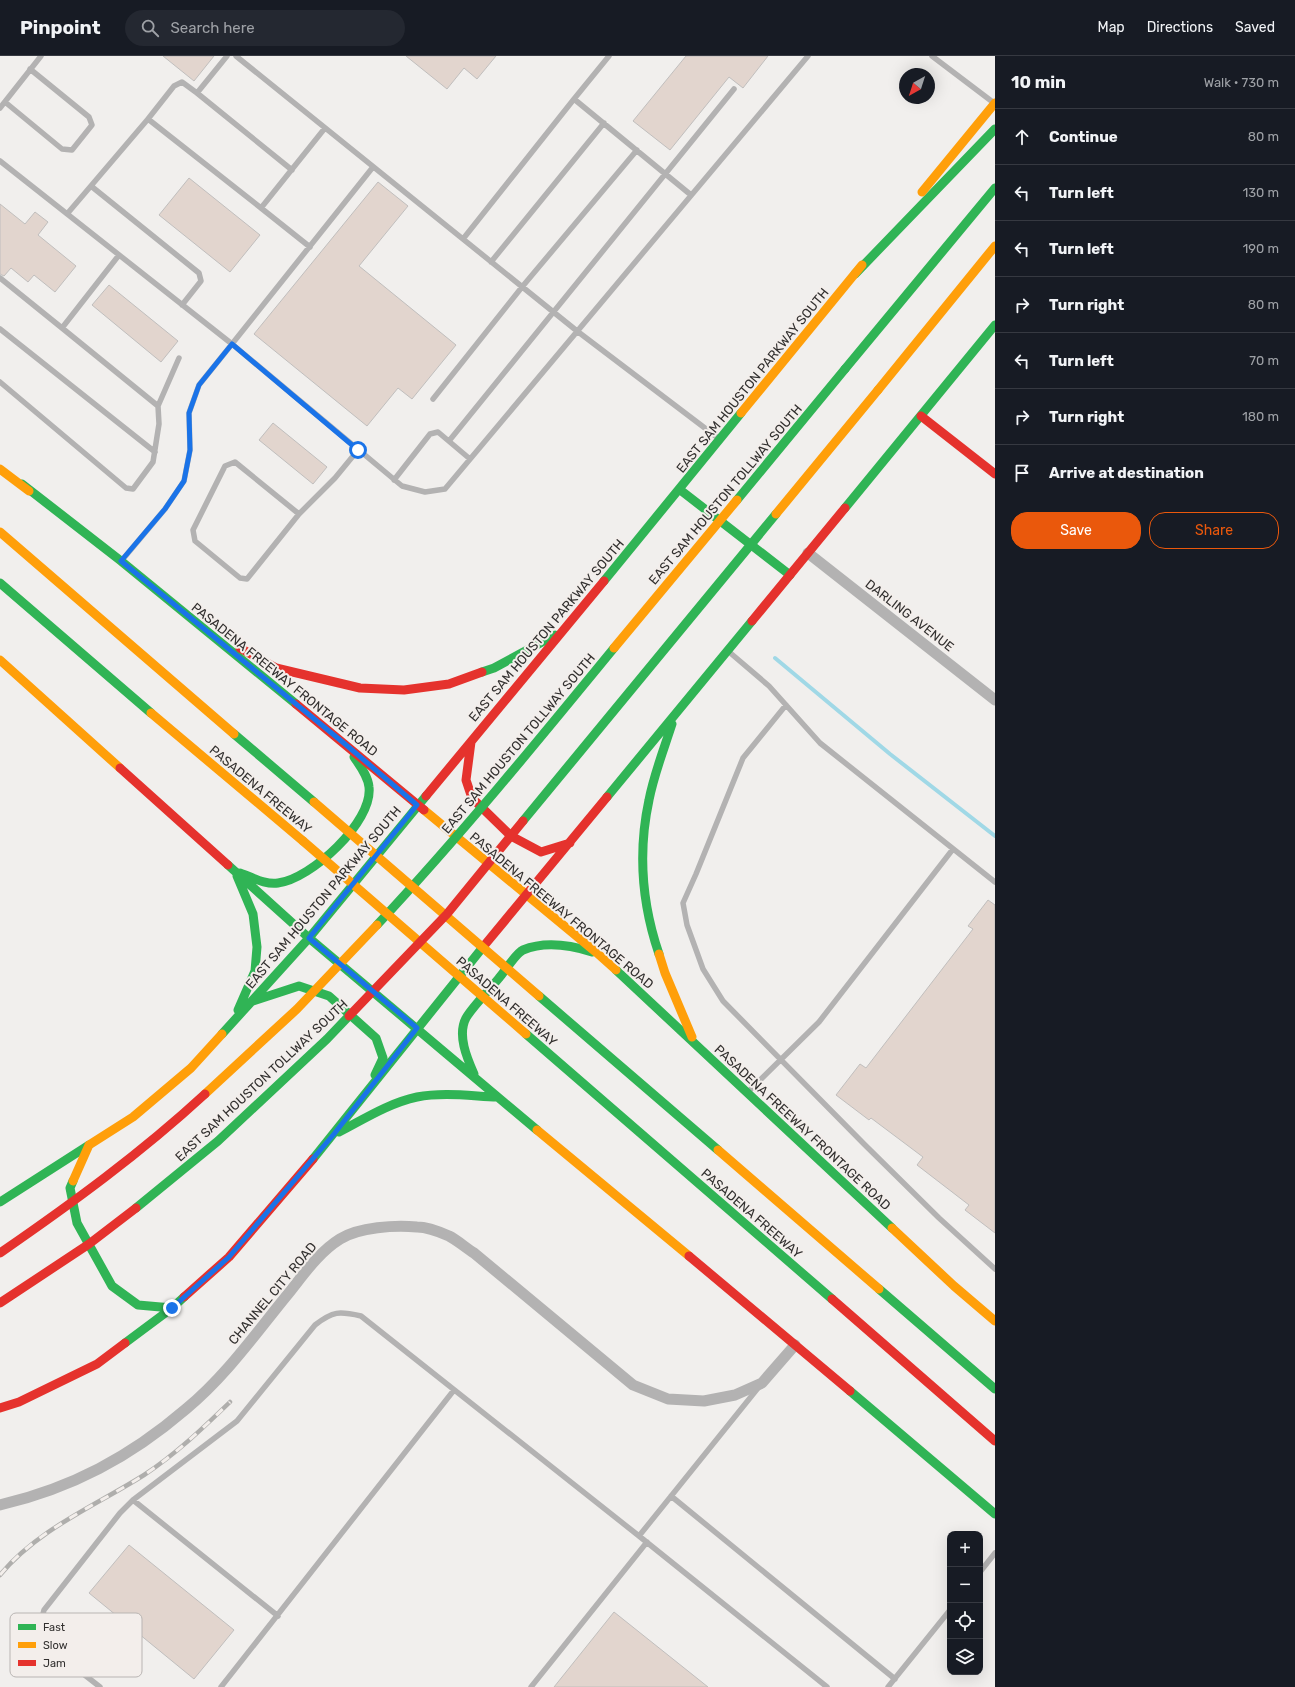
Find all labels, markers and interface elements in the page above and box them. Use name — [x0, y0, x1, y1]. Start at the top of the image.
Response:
search box — [125, 10, 405, 46]
text: Pinpoint — [20, 16, 101, 39]
icon: search — [139, 17, 161, 39]
text: Search here — [171, 19, 255, 37]
text: Map — [1098, 19, 1125, 36]
text: Directions — [1147, 19, 1213, 36]
text: Saved — [1235, 19, 1275, 36]
north arrow — [899, 68, 935, 104]
text: 10 min — [1011, 72, 1066, 92]
text: Walk · 730 m — [1204, 75, 1279, 90]
icon: ahead — [1011, 126, 1033, 148]
text: Continue — [1049, 128, 1118, 146]
text: 80 m — [1248, 129, 1279, 144]
icon: left — [1011, 182, 1033, 204]
text: Turn left — [1049, 184, 1114, 202]
text: 130 m — [1243, 185, 1279, 200]
icon: left — [1011, 238, 1033, 260]
text: Turn left — [1049, 240, 1114, 258]
text: 190 m — [1243, 241, 1279, 256]
street label: EAST SAM HOUSTON PARKWAY SOUTH — [673, 285, 832, 476]
icon: right — [1011, 294, 1033, 316]
text: Turn right — [1049, 296, 1124, 314]
text: 80 m — [1248, 297, 1279, 312]
icon: left — [1011, 350, 1033, 372]
text: Turn left — [1049, 352, 1114, 370]
text: 70 m — [1249, 353, 1279, 368]
street label: EAST SAM HOUSTON TOLLWAY SOUTH — [646, 401, 805, 587]
icon: right — [1011, 406, 1033, 428]
text: Turn right — [1049, 408, 1124, 426]
text: 180 m — [1242, 409, 1279, 424]
route start — [349, 441, 367, 459]
icon: arrive — [1011, 462, 1033, 484]
text: Arrive at destination — [1049, 464, 1204, 482]
button: Save — [1011, 512, 1141, 549]
button: Share — [1149, 512, 1279, 549]
street label: EAST SAM HOUSTON PARKWAY SOUTH — [466, 536, 627, 724]
street label: DARLING AVENUE — [862, 576, 957, 655]
street label: PASADENA FREEWAY FRONTAGE ROAD — [189, 600, 381, 759]
street label: EAST SAM HOUSTON TOLLWAY SOUTH — [439, 650, 598, 836]
street label: PASADENA FREEWAY — [207, 742, 315, 837]
street label: EAST SAM HOUSTON PARKWAY SOUTH — [243, 803, 404, 991]
street label: PASADENA FREEWAY FRONTAGE ROAD — [467, 829, 657, 992]
street label: PASADENA FREEWAY — [453, 954, 561, 1050]
street label: EAST SAM HOUSTON TOLLWAY SOUTH — [172, 996, 351, 1164]
street label: PASADENA FREEWAY FRONTAGE ROAD — [711, 1041, 895, 1213]
street label: PASADENA FREEWAY — [698, 1165, 806, 1261]
street label: CHANNEL CITY ROAD — [225, 1239, 319, 1347]
route end — [163, 1299, 181, 1317]
map controls — [947, 1531, 983, 1675]
button: + — [947, 1531, 983, 1567]
button: − — [947, 1567, 983, 1603]
button: locate — [947, 1603, 983, 1639]
legend — [10, 1613, 142, 1677]
text: Fast — [43, 1621, 66, 1634]
text: Slow — [43, 1639, 68, 1652]
button: layers — [947, 1639, 983, 1675]
text: Jam — [43, 1657, 66, 1670]

